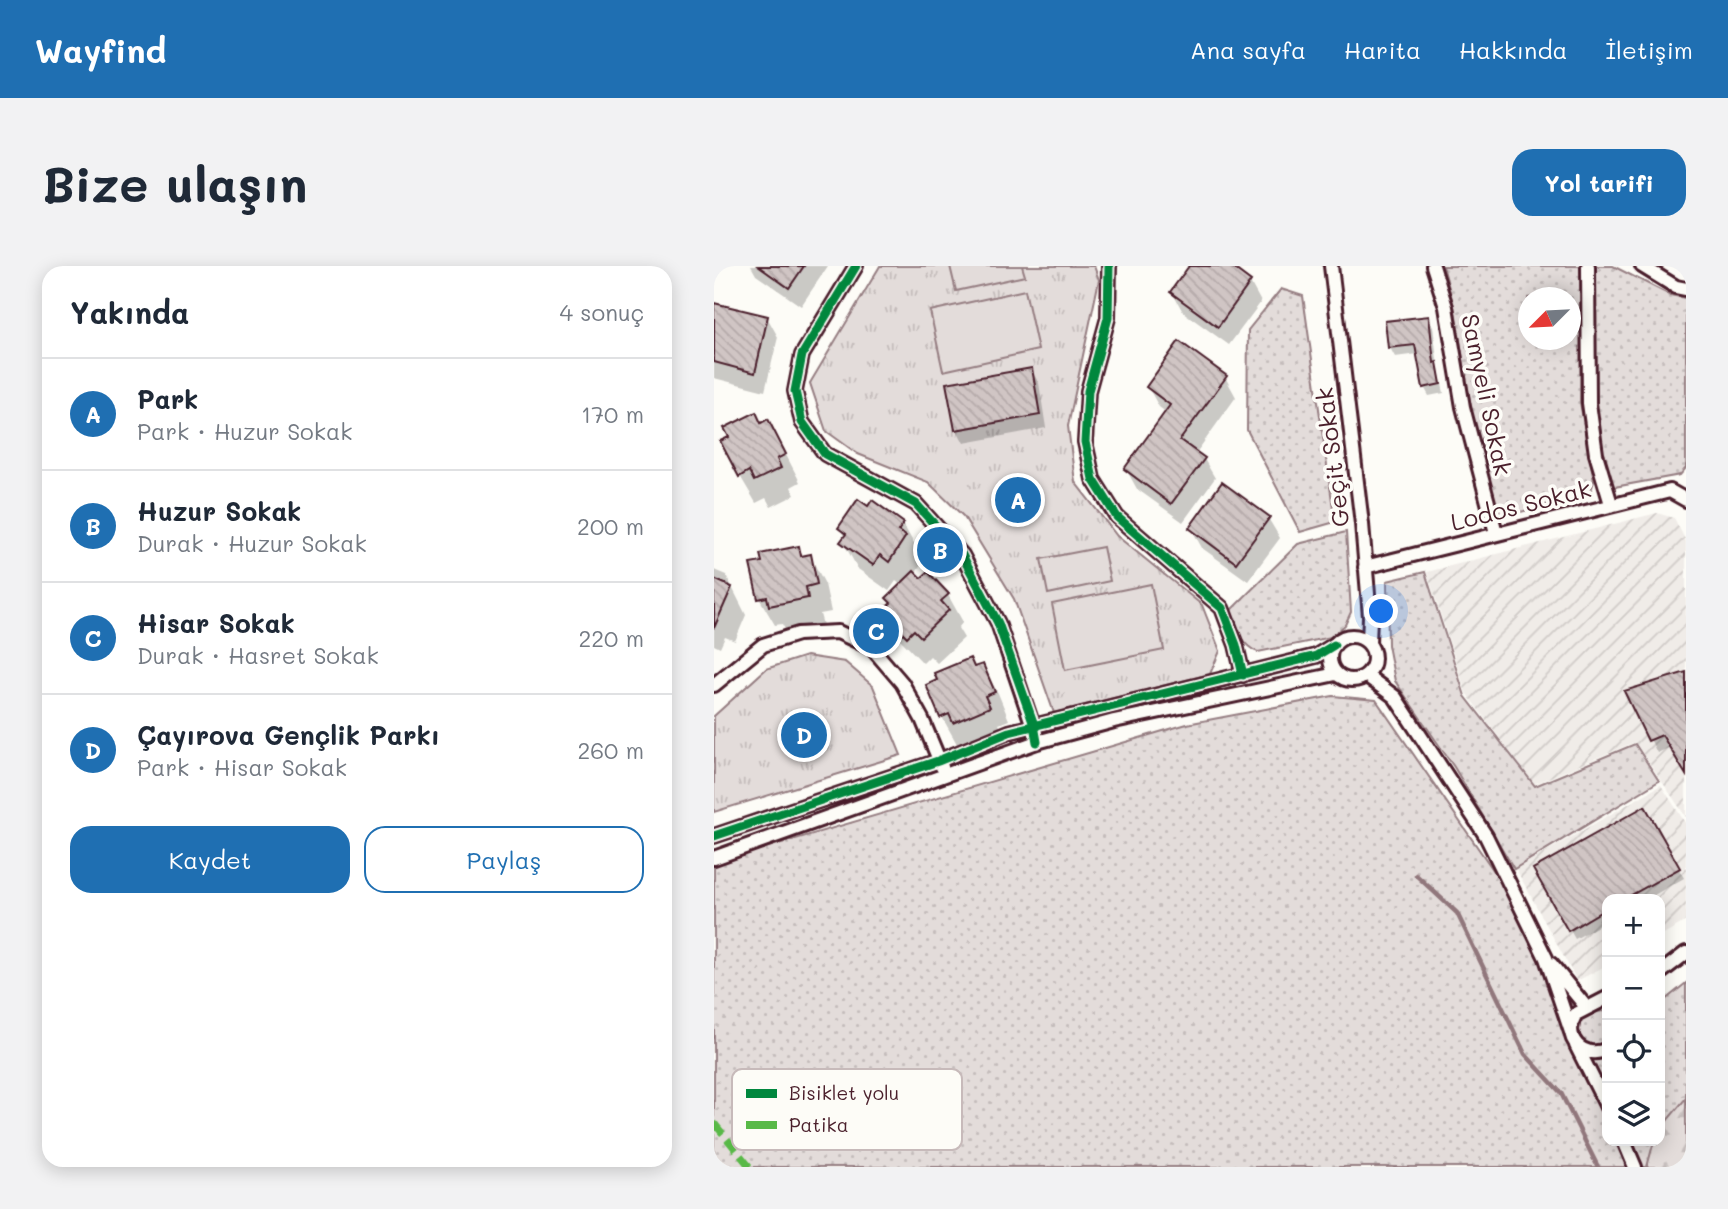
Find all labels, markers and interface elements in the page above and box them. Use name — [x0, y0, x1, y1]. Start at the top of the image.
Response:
text: Wayfind — [35, 28, 166, 71]
text: Ana sayfa — [1190, 34, 1306, 65]
text: Harita — [1344, 34, 1421, 65]
text: Hakkında — [1459, 34, 1568, 65]
text: İletişim — [1606, 34, 1693, 65]
button: Yol tarifi — [1512, 149, 1686, 216]
text: Bize ulaşın — [42, 151, 307, 214]
north arrow — [1518, 287, 1581, 350]
text: Yakında — [70, 292, 189, 332]
text: 4 sonuç — [559, 297, 644, 327]
street label: Samyeli Sokak — [1455, 311, 1520, 478]
text: Park — [137, 382, 198, 416]
street label: Geçit Sokak — [1308, 386, 1355, 529]
text: A — [85, 399, 101, 429]
text: 170 m — [581, 399, 644, 429]
text: Park · Huzur Sokak — [137, 416, 353, 446]
street label: Lodos Sokak — [1447, 472, 1594, 537]
pin: A — [995, 474, 1041, 526]
text: Huzur Sokak — [137, 494, 301, 528]
text: B — [85, 511, 101, 541]
text: 200 m — [577, 511, 644, 541]
pin: B — [917, 524, 963, 576]
text: Durak · Huzur Sokak — [137, 528, 367, 558]
your location — [1364, 594, 1398, 628]
pin: C — [853, 605, 899, 657]
text: Hisar Sokak — [137, 606, 295, 640]
text: C — [84, 623, 102, 653]
text: 220 m — [578, 623, 644, 653]
text: Durak · Hasret Sokak — [137, 640, 379, 670]
pin: D — [781, 709, 827, 761]
text: Çayırova Gençlik Parkı — [137, 718, 440, 752]
text: D — [85, 735, 101, 765]
text: 260 m — [577, 735, 644, 765]
text: Park · Hisar Sokak — [137, 752, 347, 782]
button: Kaydet — [70, 826, 350, 893]
button: Paylaş — [364, 826, 644, 893]
map controls — [1602, 894, 1665, 1146]
button: + — [1602, 894, 1665, 957]
button: − — [1602, 957, 1665, 1020]
button: locate — [1602, 1020, 1665, 1083]
legend — [732, 1069, 962, 1150]
text: Bisiklet yolu — [789, 1080, 899, 1105]
button: layers — [1602, 1083, 1665, 1146]
text: Patika — [789, 1112, 849, 1137]

